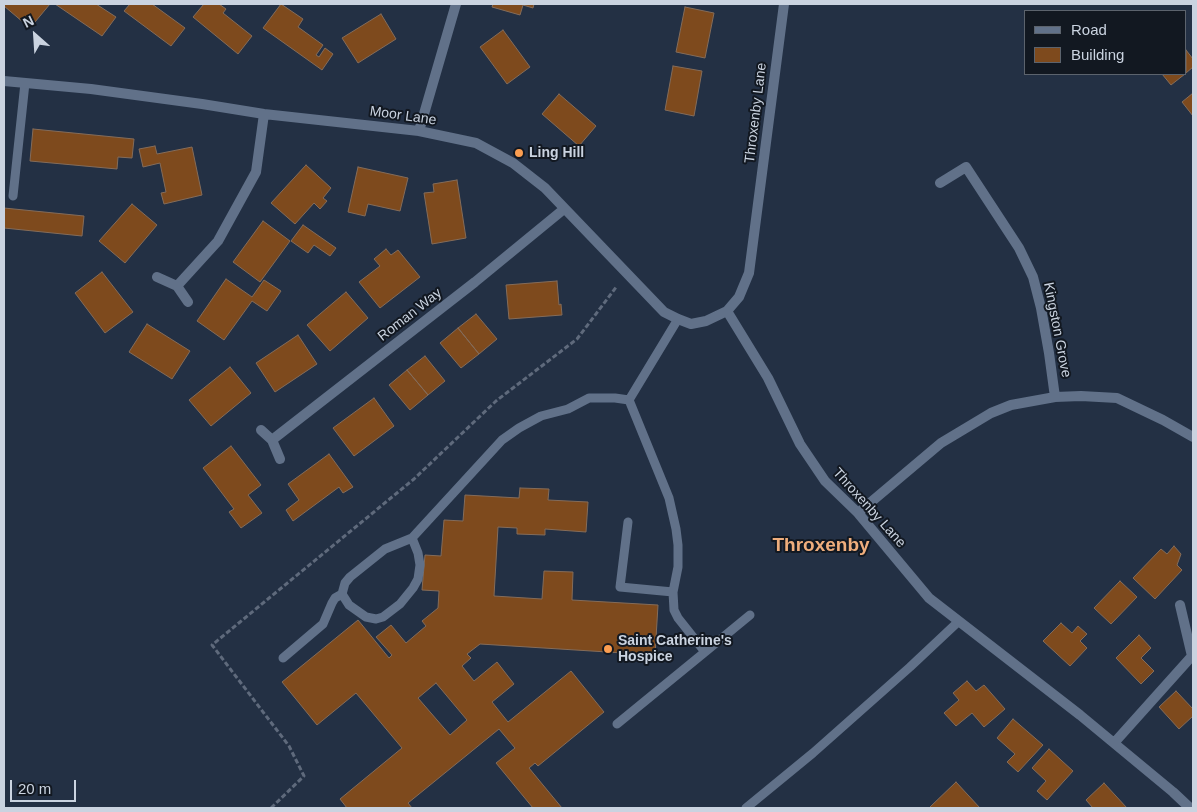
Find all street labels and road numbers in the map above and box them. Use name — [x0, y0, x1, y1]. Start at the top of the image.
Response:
street label: Throxenby Lane — [741, 62, 771, 164]
street label: Moor Lane — [369, 103, 437, 129]
street label: Kingston Grove — [1040, 281, 1074, 379]
street label: Roman Way — [375, 285, 445, 345]
street label: Throxenby Lane — [829, 465, 909, 551]

